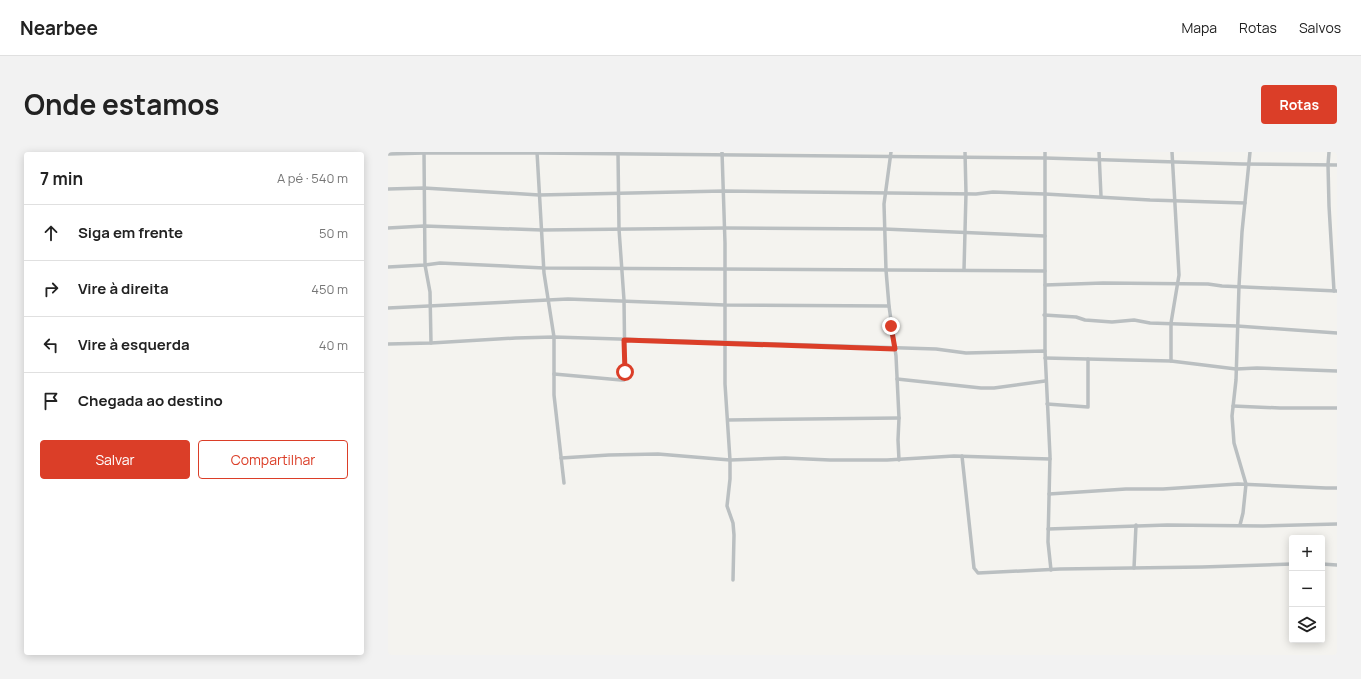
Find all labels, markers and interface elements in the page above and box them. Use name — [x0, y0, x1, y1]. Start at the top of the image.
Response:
text: Nearbee — [20, 15, 98, 41]
text: Mapa — [1181, 18, 1217, 37]
text: Rotas — [1239, 18, 1277, 37]
text: Salvos — [1299, 18, 1341, 37]
text: Onde estamos — [24, 85, 219, 123]
button: Rotas — [1261, 85, 1337, 124]
text: 7 min — [40, 167, 83, 190]
text: A pé · 540 m — [277, 169, 348, 187]
icon: ahead — [40, 222, 62, 244]
text: Siga em frente — [78, 222, 183, 243]
text: 50 m — [319, 224, 348, 242]
icon: right — [40, 278, 62, 300]
text: Vire à direita — [78, 278, 169, 299]
text: 450 m — [311, 280, 348, 298]
route end — [882, 317, 900, 335]
icon: left — [40, 334, 62, 356]
text: Vire à esquerda — [78, 334, 190, 355]
text: 40 m — [319, 336, 348, 354]
route start — [616, 363, 634, 381]
icon: arrive — [40, 390, 62, 412]
text: Chegada ao destino — [78, 390, 223, 411]
button: Salvar — [40, 440, 190, 479]
button: Compartilhar — [198, 440, 348, 479]
map controls — [1289, 535, 1325, 643]
button: + — [1289, 535, 1325, 571]
button: − — [1289, 571, 1325, 607]
button: layers — [1289, 607, 1325, 643]

